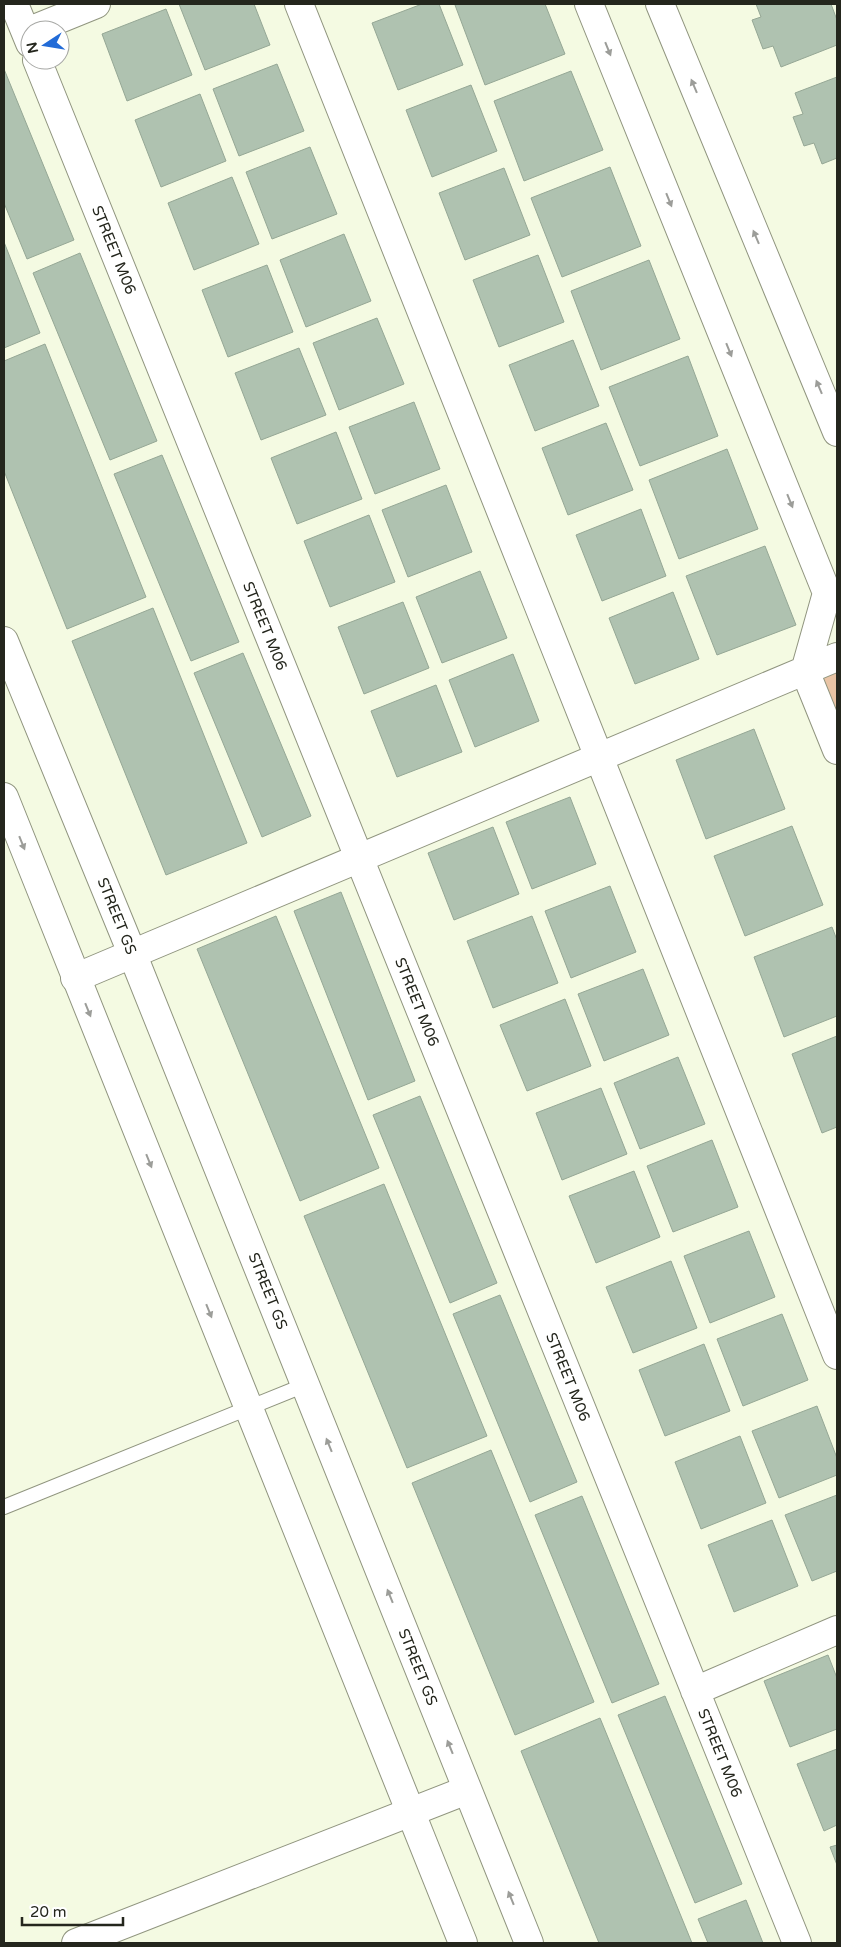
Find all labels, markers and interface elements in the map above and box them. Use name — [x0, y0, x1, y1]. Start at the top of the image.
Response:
north arrow — [20, 20, 70, 70]
text: N — [23, 40, 42, 55]
one-way arrow — [604, 42, 612, 56]
one-way arrow — [690, 79, 698, 93]
one-way arrow — [665, 192, 673, 207]
street label: STREET M06 — [88, 203, 140, 297]
one-way arrow — [752, 229, 760, 244]
one-way arrow — [726, 343, 734, 357]
one-way arrow — [814, 380, 822, 394]
one-way arrow — [787, 494, 795, 508]
street label: STREET M06 — [239, 579, 291, 673]
one-way arrow — [18, 835, 26, 850]
street label: STREET GS — [93, 875, 141, 957]
street label: STREET M06 — [391, 955, 443, 1049]
one-way arrow — [84, 1003, 92, 1018]
one-way arrow — [145, 1154, 153, 1168]
street label: STREET GS — [244, 1250, 292, 1332]
one-way arrow — [206, 1304, 214, 1319]
street label: STREET M06 — [542, 1330, 594, 1424]
one-way arrow — [325, 1438, 333, 1453]
one-way arrow — [386, 1588, 394, 1603]
street label: STREET GS — [394, 1626, 442, 1708]
street label: STREET M06 — [694, 1706, 746, 1800]
one-way arrow — [446, 1739, 454, 1754]
one-way arrow — [506, 1891, 514, 1905]
scale bar — [22, 1894, 124, 1926]
text: 20 m — [30, 1903, 67, 1921]

